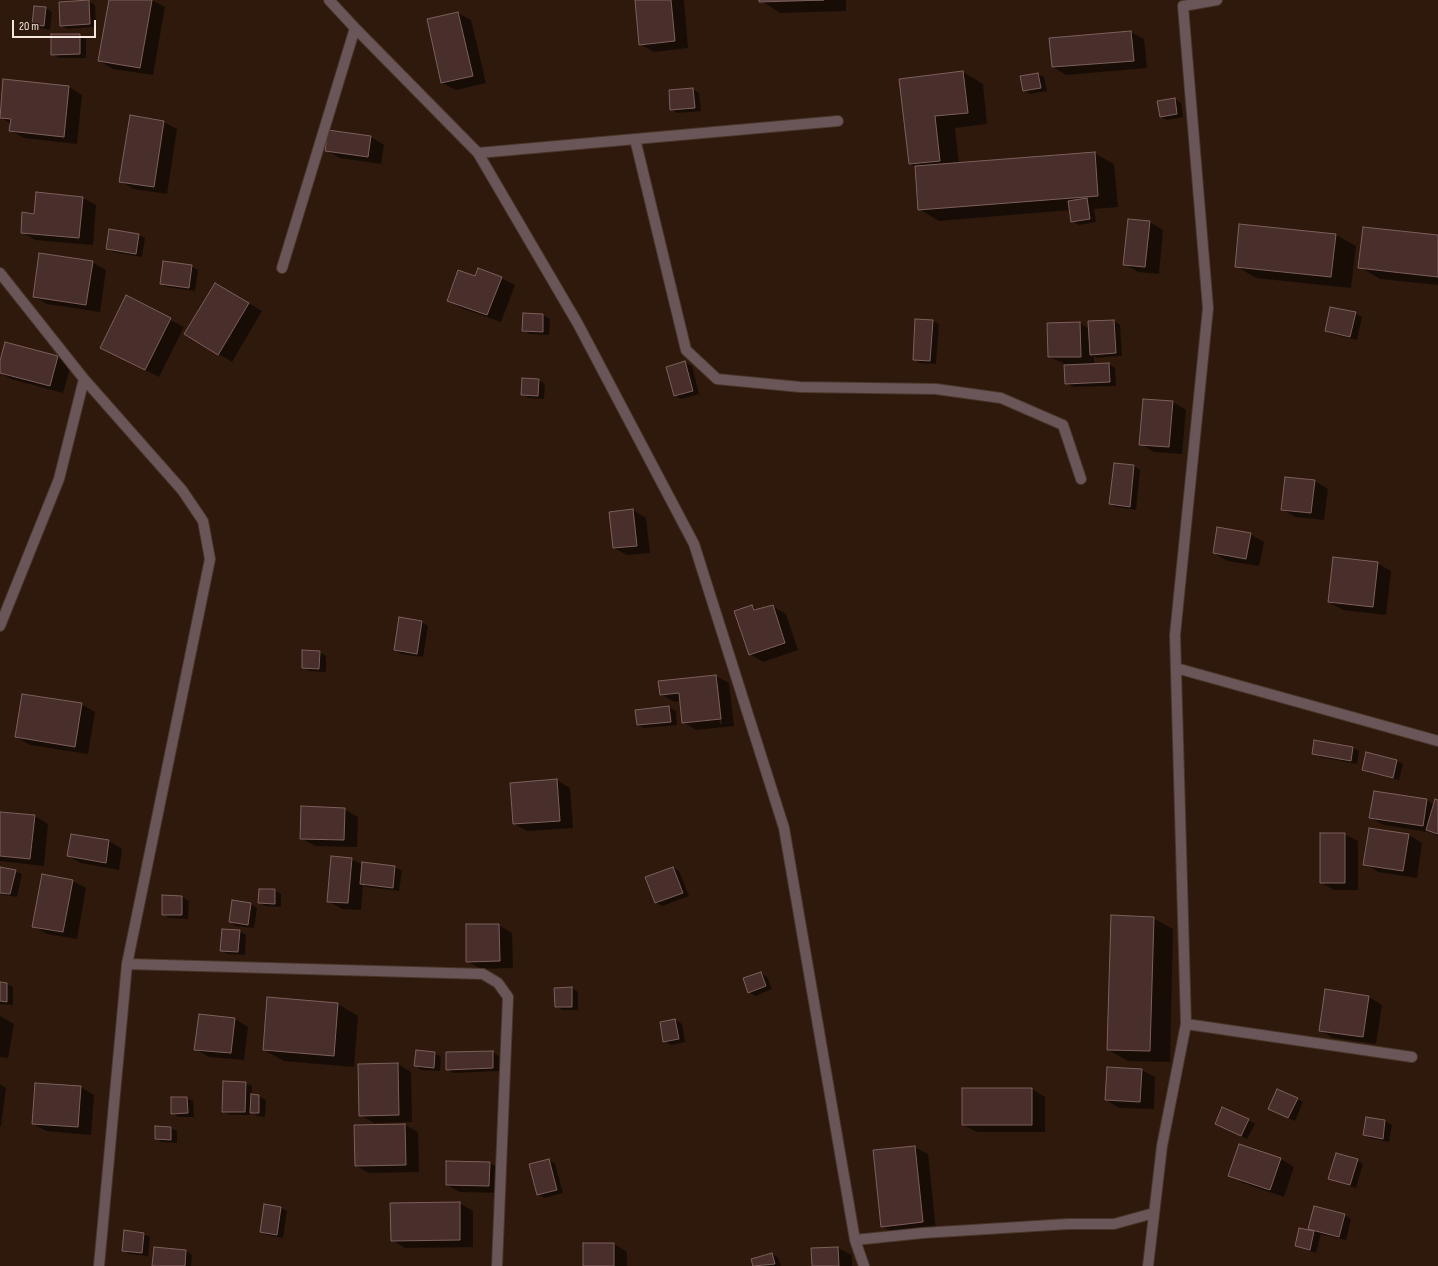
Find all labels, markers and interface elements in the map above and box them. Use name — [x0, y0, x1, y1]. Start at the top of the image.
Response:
scale bar — [14, 12, 98, 38]
text: 20 m — [19, 19, 39, 34]

